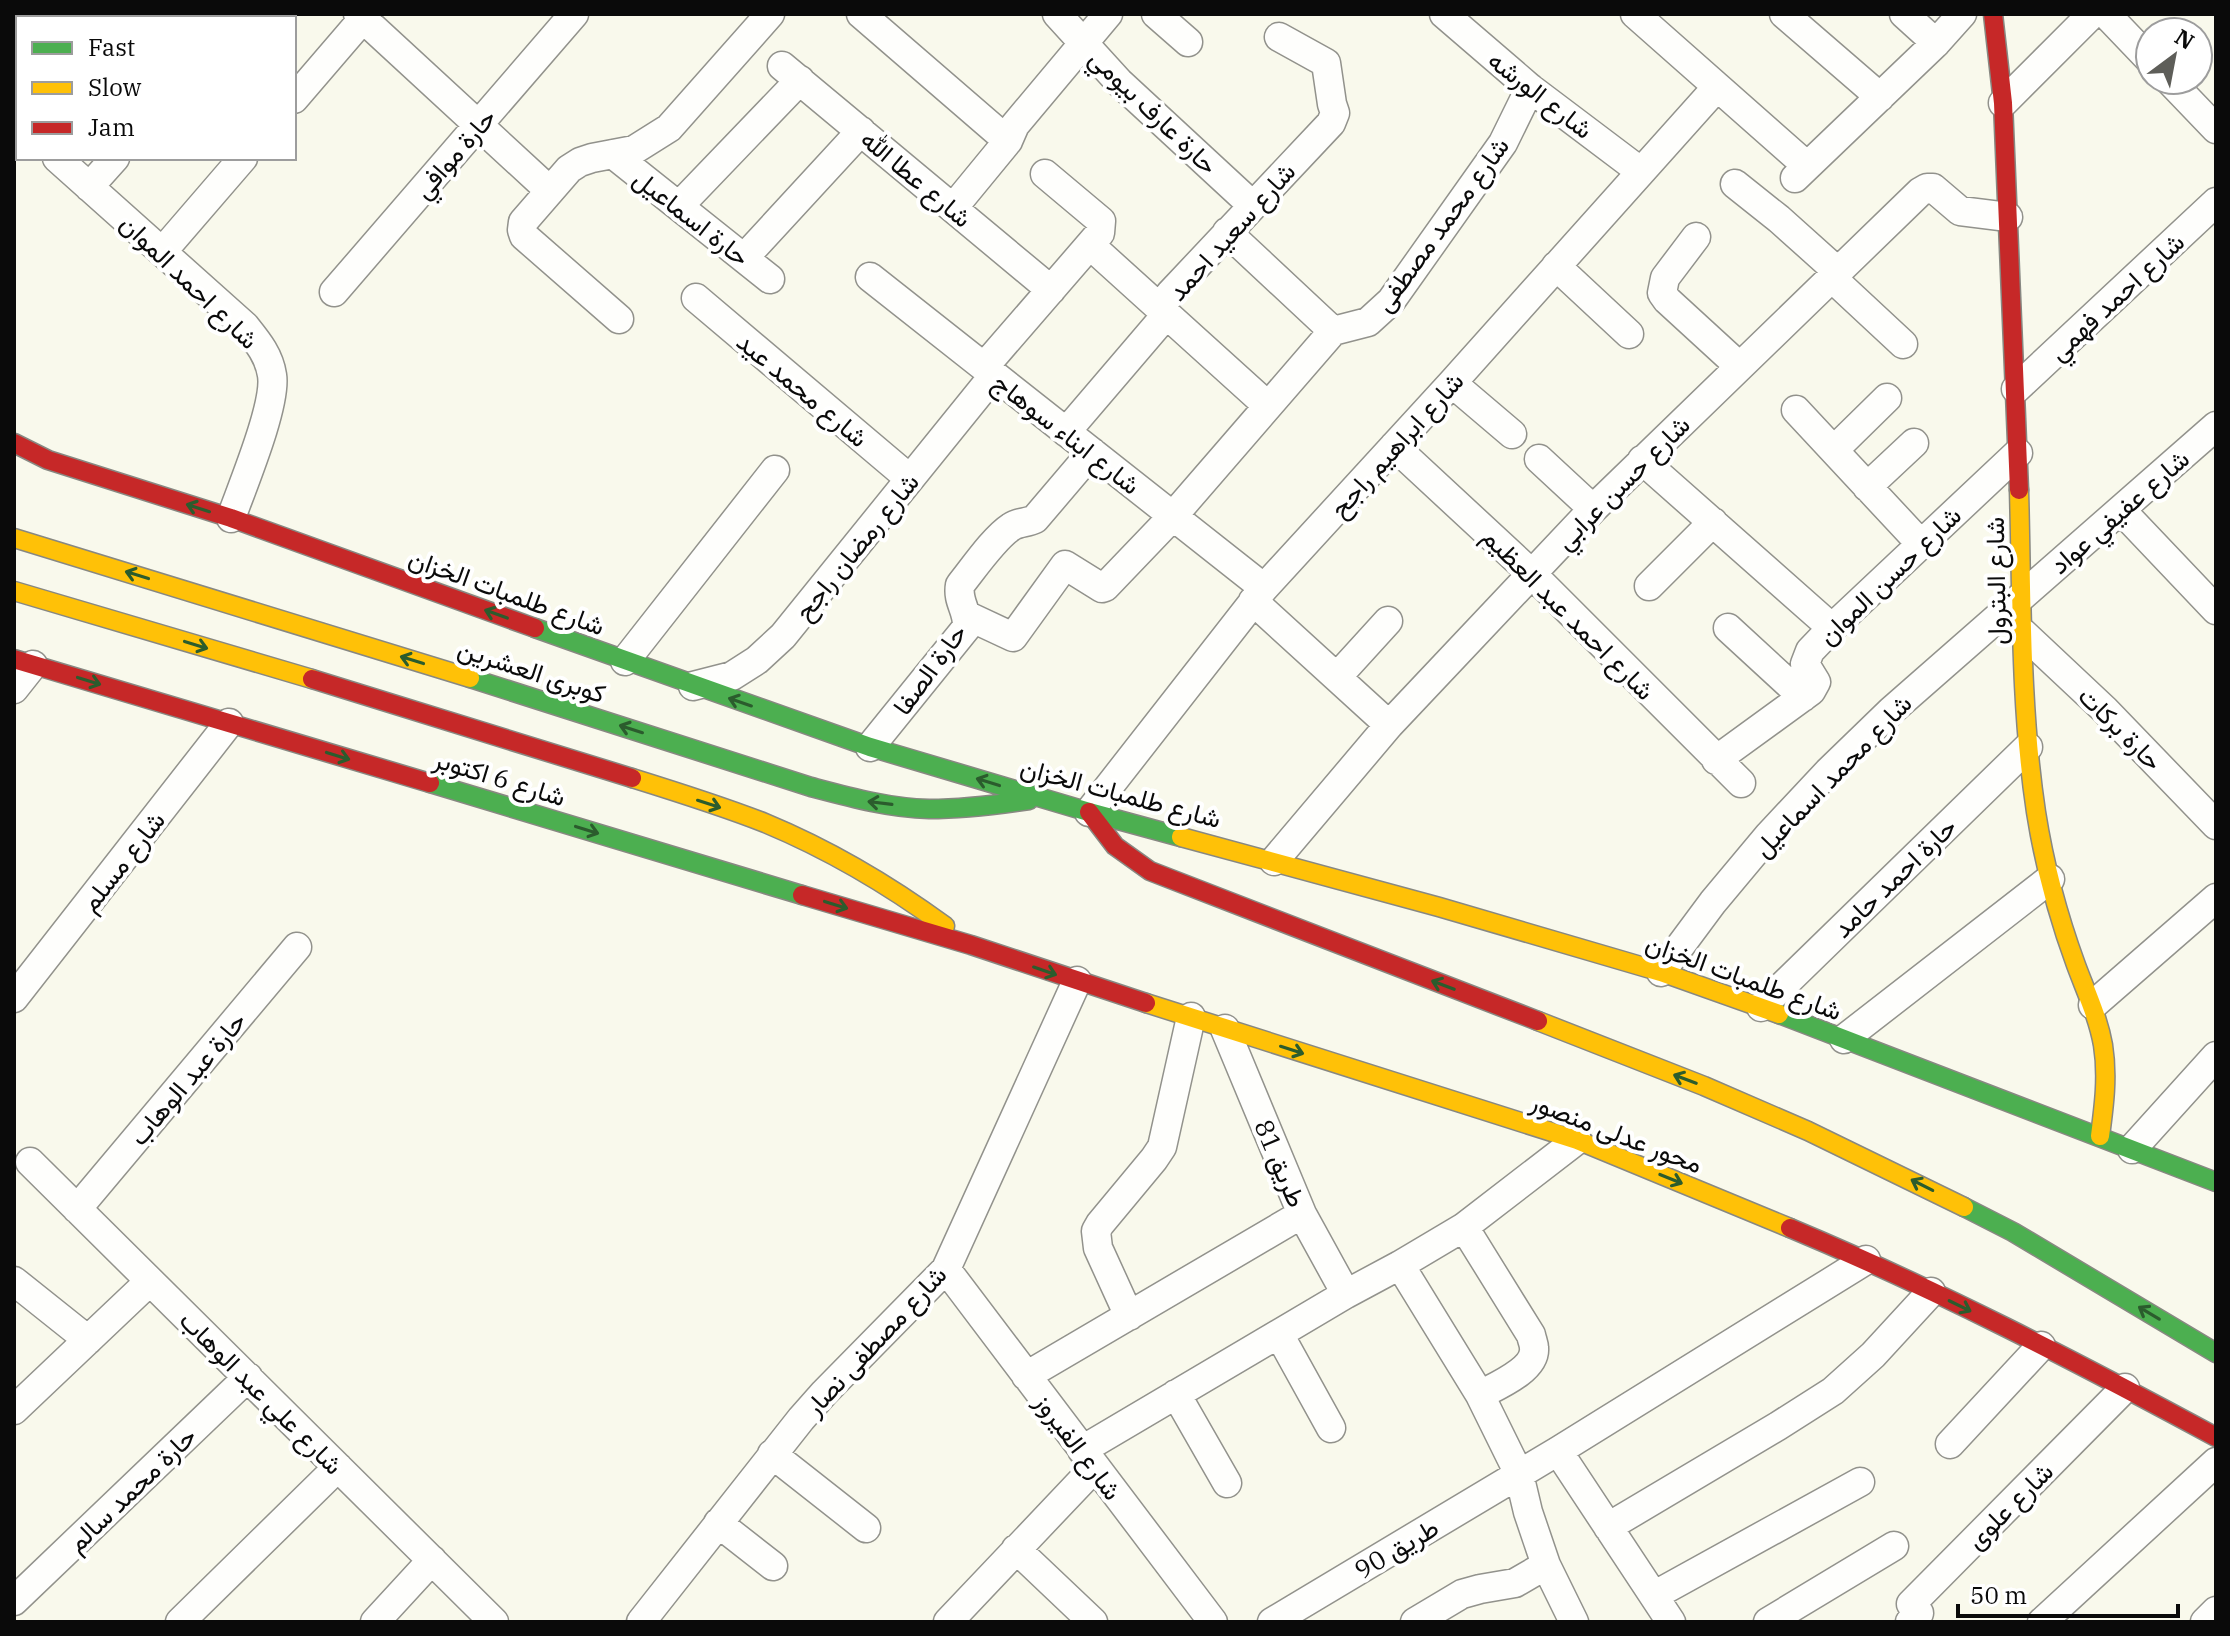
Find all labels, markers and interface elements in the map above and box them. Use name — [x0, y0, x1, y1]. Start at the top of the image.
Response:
legend — [16, 16, 296, 160]
north arrow — [2134, 16, 2214, 96]
text: N — [2170, 22, 2200, 56]
text: Fast — [88, 31, 135, 63]
street label: حارة عارف بيومي — [1079, 41, 1226, 185]
street label: شارع الورشه — [1480, 42, 1600, 147]
text: Slow — [88, 71, 142, 103]
street label: حارة موافي — [405, 101, 507, 209]
text: Jam — [88, 111, 135, 143]
street label: شارع عطا الله — [853, 122, 980, 236]
street label: شارع محمد مصطفى — [1366, 130, 1518, 319]
street label: شارع سعيد احمد — [1160, 155, 1304, 309]
street label: حارة اسماعيل — [627, 161, 757, 273]
street label: شارع احمد الموان — [112, 206, 267, 357]
street label: شارع احمد فهمي — [2041, 224, 2194, 371]
street label: شارع محمد عيد — [729, 324, 876, 455]
street label: شارع ابراهيم راجح — [1322, 364, 1472, 525]
street label: شارع ابناء سوهاج — [985, 365, 1148, 503]
street label: شارع حسن عرابي — [1547, 407, 1700, 560]
street label: شارع عفيفي عواد — [2042, 441, 2199, 585]
street label: شارع رمضان راجح — [786, 465, 928, 628]
street label: شارع حسن الموان — [1810, 498, 1969, 653]
one-way arrow — [186, 499, 211, 514]
street label: شارع البترول — [1977, 517, 2015, 645]
street label: شارع احمد عبد العظيم — [1474, 519, 1663, 708]
street label: شارع طلمبات الخزان — [404, 540, 610, 644]
one-way arrow — [124, 567, 149, 582]
one-way arrow — [484, 606, 509, 621]
street label: حارة الصفا — [884, 617, 974, 721]
street label: كوبرى العشرين — [454, 630, 610, 710]
one-way arrow — [183, 639, 208, 653]
one-way arrow — [400, 652, 425, 666]
one-way arrow — [75, 674, 101, 689]
street label: حارة بركات — [2072, 679, 2170, 777]
street label: شارع محمد اسماعيل — [1745, 686, 1920, 865]
one-way arrow — [728, 694, 753, 709]
one-way arrow — [619, 721, 645, 736]
street label: شارع 6 اكتوبر — [428, 741, 570, 815]
one-way arrow — [324, 749, 350, 764]
street label: شارع طلمبات الخزان — [1017, 749, 1225, 837]
one-way arrow — [975, 774, 1001, 789]
one-way arrow — [868, 795, 893, 810]
one-way arrow — [696, 797, 721, 812]
street label: شارع مسلم — [72, 804, 174, 920]
street label: حارة احمد حامد — [1825, 809, 1963, 945]
one-way arrow — [574, 824, 599, 838]
one-way arrow — [823, 899, 848, 913]
street label: شارع طلمبات الخزان — [1641, 925, 1847, 1029]
one-way arrow — [1032, 964, 1057, 979]
one-way arrow — [1431, 977, 1456, 991]
street label: حارة عبد الوهاب — [121, 1004, 253, 1152]
one-way arrow — [1279, 1043, 1305, 1058]
one-way arrow — [1673, 1071, 1698, 1085]
street label: محور عدلى منصور — [1525, 1083, 1708, 1180]
street label: طريق 81 — [1247, 1114, 1315, 1212]
one-way arrow — [1658, 1172, 1683, 1187]
one-way arrow — [1911, 1177, 1935, 1193]
street label: شارع مصطفى نصار — [796, 1258, 955, 1424]
one-way arrow — [1947, 1299, 1971, 1314]
street label: شارع علي عبد الوهاب — [169, 1303, 351, 1485]
one-way arrow — [2138, 1305, 2161, 1321]
street label: شارع الفيروز — [1026, 1385, 1130, 1507]
street label: حارة محمد سالم — [59, 1419, 204, 1560]
street label: شارع علوى — [1958, 1454, 2061, 1557]
street label: طريق 90 — [1348, 1510, 1444, 1586]
scale bar — [1958, 1568, 2178, 1618]
text: 50 m — [1970, 1579, 2027, 1611]

